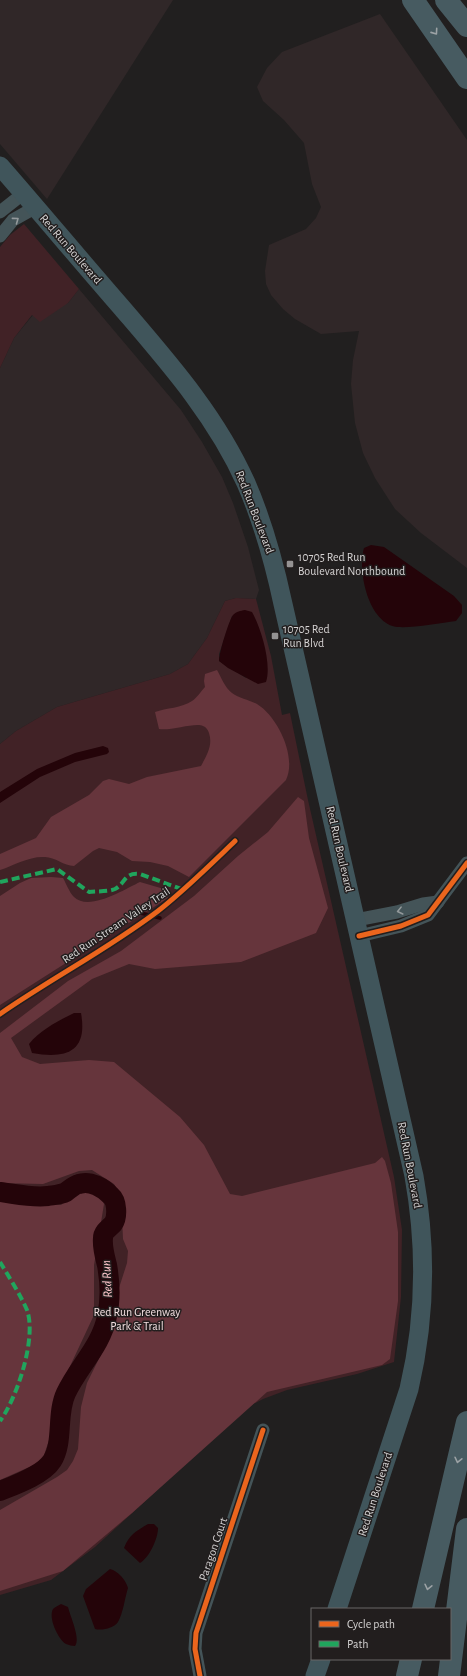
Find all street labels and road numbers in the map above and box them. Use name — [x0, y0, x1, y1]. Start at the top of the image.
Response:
street label: Red Run Boulevard — [38, 212, 104, 286]
street label: Red Run Boulevard — [234, 469, 276, 555]
street label: Red Run Boulevard — [324, 805, 356, 893]
street label: Red Run Stream Valley Trail — [60, 885, 173, 966]
street label: Red Run Boulevard — [396, 1121, 424, 1209]
street label: Red Run Boulevard — [356, 1450, 394, 1538]
street label: Paragon Court — [197, 1516, 229, 1582]

